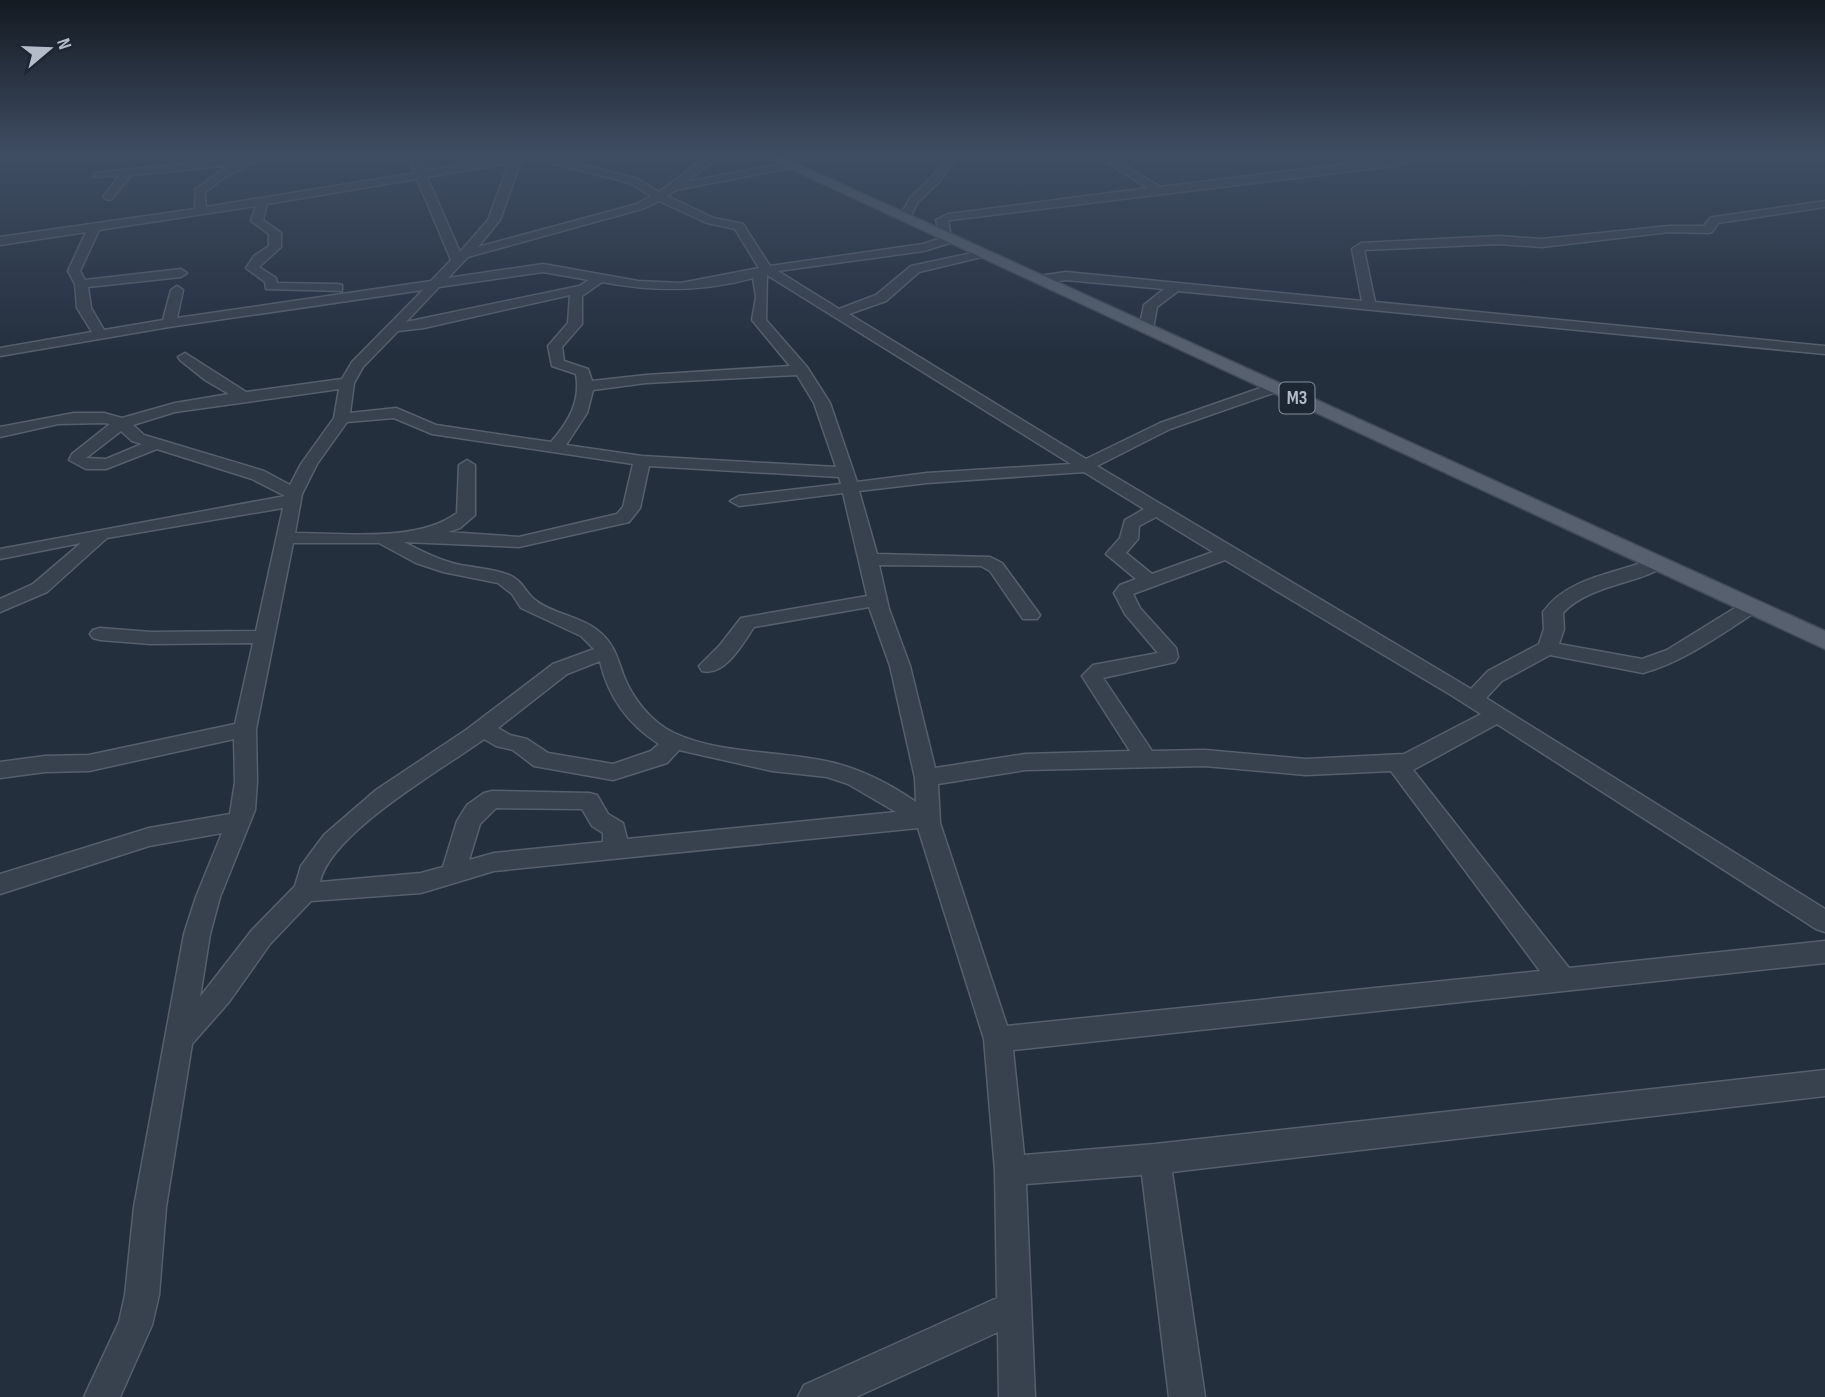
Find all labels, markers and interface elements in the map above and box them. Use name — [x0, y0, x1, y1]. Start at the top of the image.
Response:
north arrow — [14, 14, 84, 84]
text: N — [51, 35, 76, 52]
road number: M3 — [1280, 382, 1314, 414]

